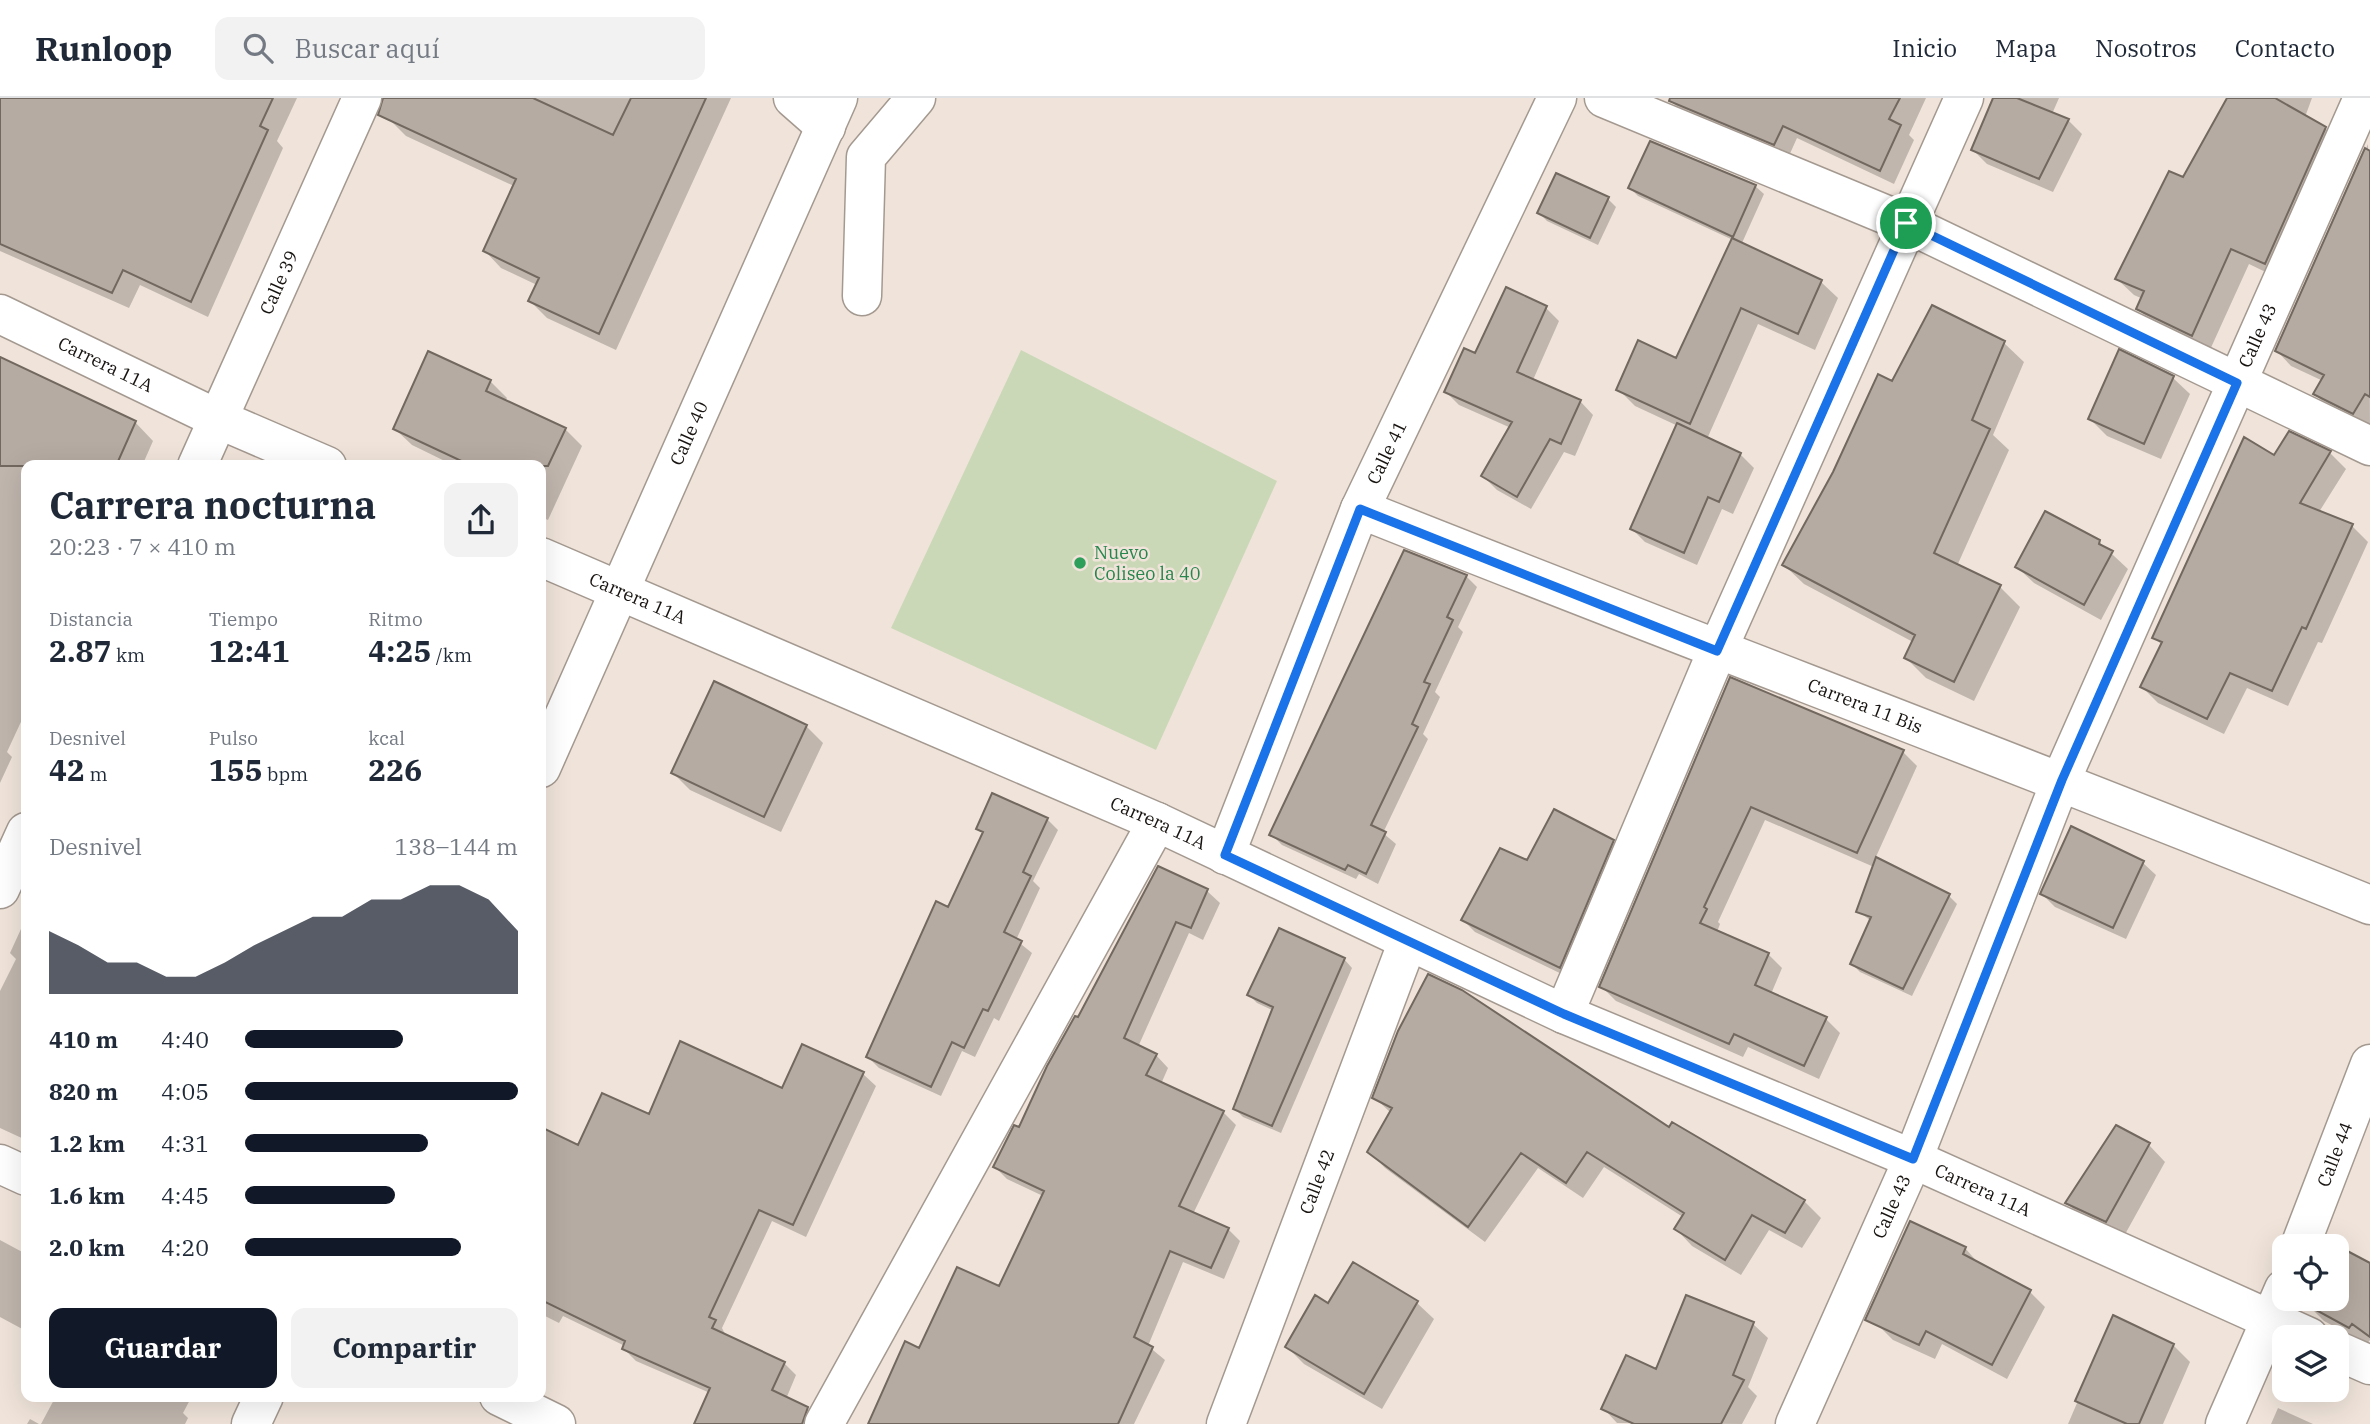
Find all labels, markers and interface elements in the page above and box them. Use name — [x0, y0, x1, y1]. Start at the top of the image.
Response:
search box — [215, 17, 705, 80]
text: Runloop — [35, 27, 173, 70]
icon: search — [239, 29, 277, 67]
text: Buscar aquí — [295, 31, 440, 65]
text: Inicio — [1892, 32, 1957, 64]
text: Mapa — [1995, 32, 2057, 64]
text: Nosotros — [2095, 32, 2197, 64]
text: Contacto — [2235, 32, 2335, 64]
pin — [1876, 193, 1936, 253]
icon: arrive — [1887, 204, 1925, 242]
street label: Calle 39 — [254, 247, 303, 318]
street label: Calle 43 — [2233, 300, 2282, 371]
street label: Carrera 11A — [54, 332, 158, 397]
street label: Calle 40 — [665, 398, 713, 469]
street label: Calle 41 — [1362, 417, 1412, 488]
text: Carrera nocturna — [49, 480, 376, 529]
button: share — [444, 483, 518, 557]
text: 20:23 · 7 × 410 m — [49, 531, 236, 561]
place label: Nuevo Coliseo la 40 — [1094, 541, 1201, 585]
marker: Nuevo Coliseo la 40 — [1072, 555, 1088, 571]
street label: Carrera 11A — [586, 567, 690, 629]
text: Distancia — [49, 607, 133, 631]
text: Tiempo — [209, 607, 278, 631]
text: Ritmo — [368, 607, 423, 631]
text: 2.87 — [49, 631, 111, 670]
text: 12:41 — [209, 631, 290, 670]
text: 4:25 — [368, 631, 431, 670]
text: km — [111, 643, 145, 667]
text: /km — [431, 643, 472, 667]
street label: Carrera 11 Bis — [1804, 673, 1926, 738]
text: Desnivel — [49, 726, 126, 750]
text: Pulso — [209, 726, 258, 750]
text: kcal — [368, 726, 405, 750]
text: 42 — [49, 750, 85, 789]
text: 155 — [209, 750, 263, 789]
text: 226 — [368, 750, 422, 789]
text: m — [85, 762, 108, 786]
text: bpm — [263, 762, 308, 786]
street label: Carrera 11A — [1107, 791, 1211, 855]
text: Desnivel — [49, 831, 142, 861]
text: 138–144 m — [394, 831, 518, 861]
text: 410 m — [49, 1024, 118, 1054]
text: 4:40 — [161, 1024, 209, 1054]
text: 820 m — [49, 1076, 118, 1106]
text: 4:05 — [161, 1076, 209, 1106]
street label: Calle 44 — [2312, 1119, 2358, 1190]
text: 1.2 km — [49, 1128, 125, 1158]
text: 4:31 — [161, 1128, 209, 1158]
street label: Calle 42 — [1294, 1146, 1340, 1217]
street label: Carrera 11A — [1931, 1158, 2035, 1222]
street label: Calle 43 — [1867, 1171, 1916, 1242]
text: 1.6 km — [49, 1180, 125, 1210]
text: 4:45 — [161, 1180, 209, 1210]
text: 2.0 km — [49, 1232, 125, 1262]
text: 4:20 — [161, 1232, 209, 1262]
map controls — [2272, 1234, 2349, 1402]
button: locate — [2272, 1234, 2349, 1311]
button: Guardar — [49, 1308, 277, 1388]
button: Compartir — [291, 1308, 518, 1388]
button: layers — [2272, 1325, 2349, 1402]

